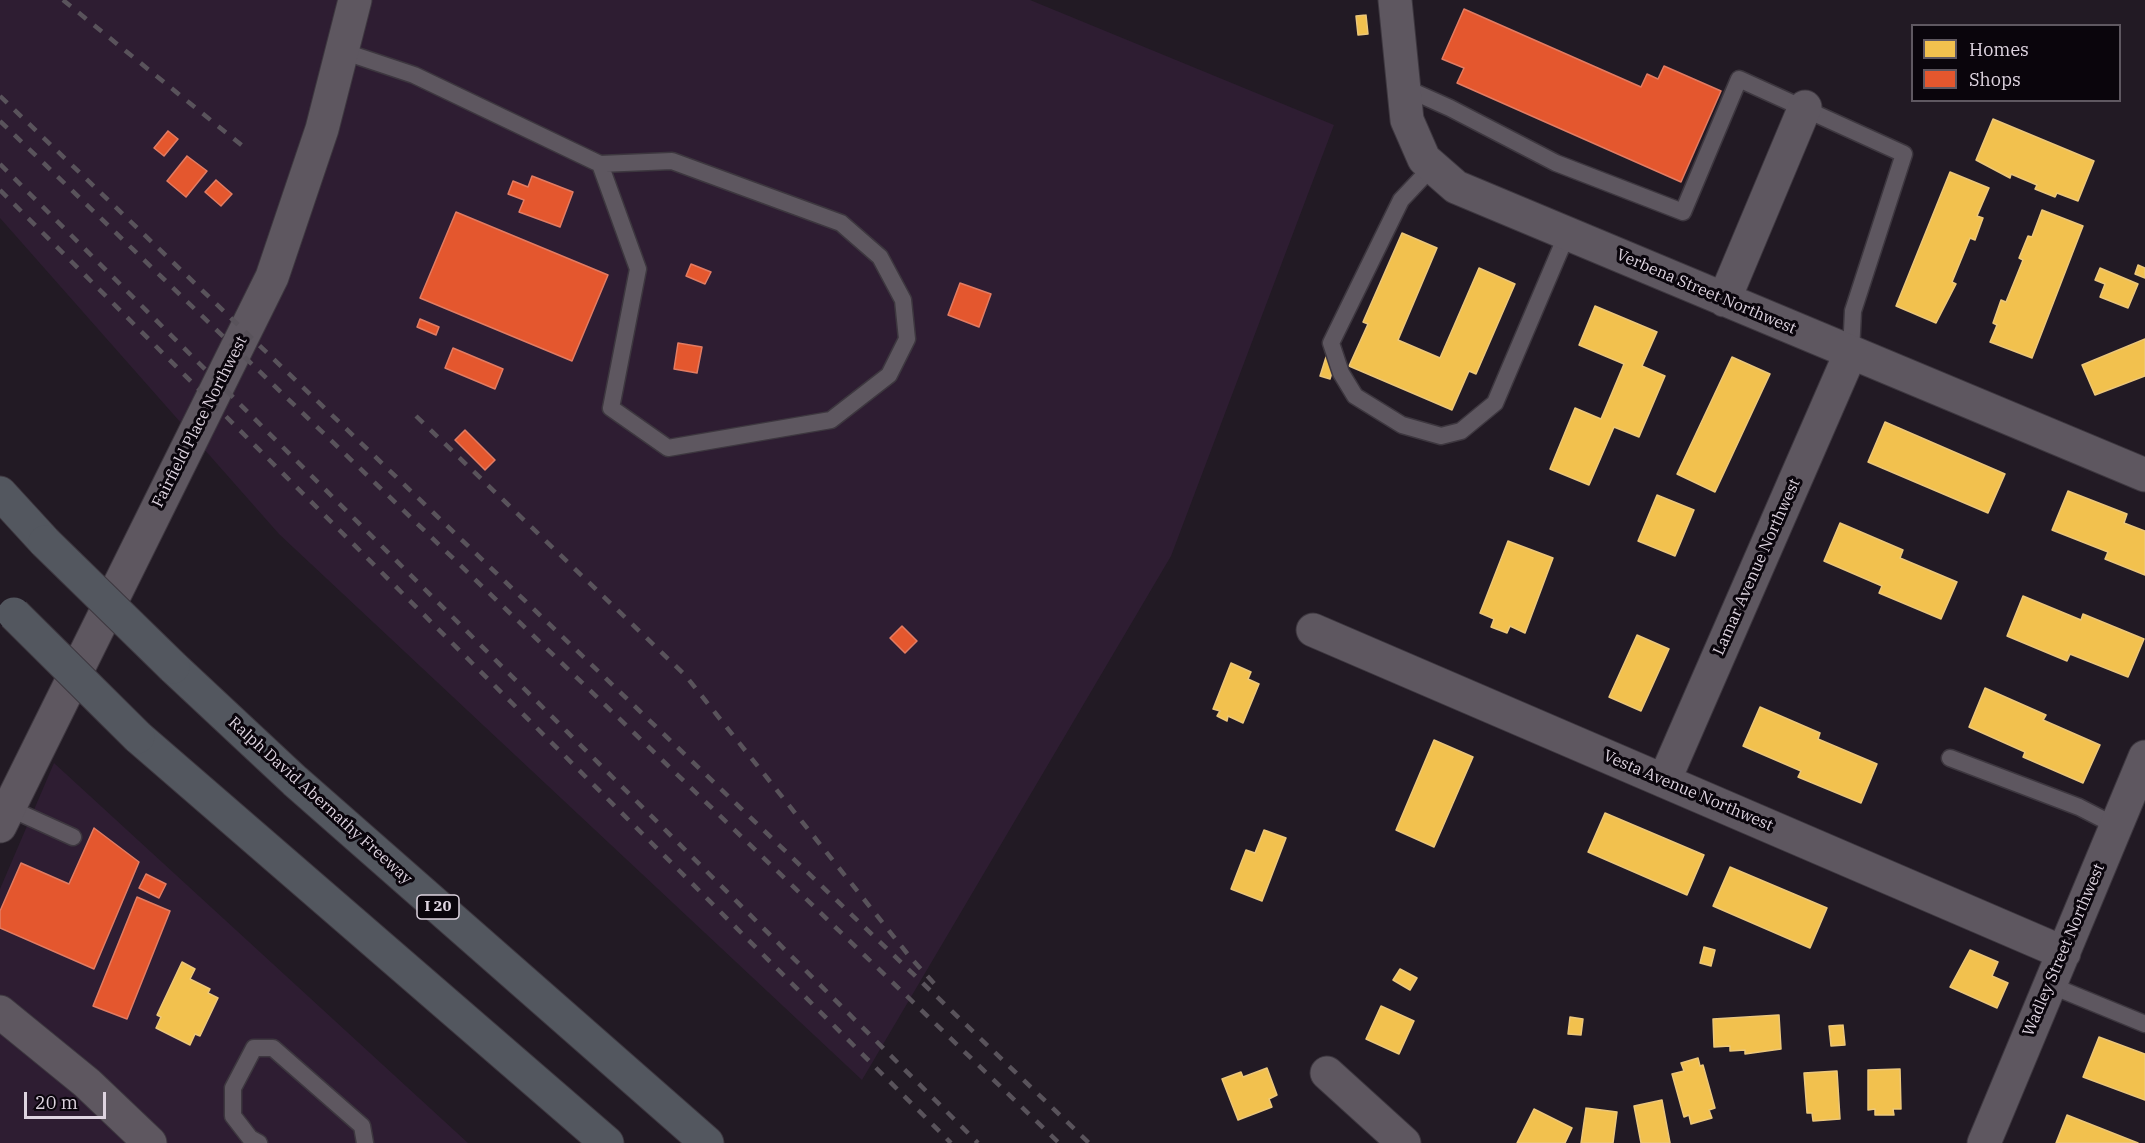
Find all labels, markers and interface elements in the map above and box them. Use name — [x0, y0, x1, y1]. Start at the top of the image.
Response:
legend — [1911, 24, 2121, 102]
text: Homes — [1969, 38, 2029, 61]
text: Shops — [1969, 68, 2021, 91]
street label: Verbena Street Northwest — [1613, 245, 1799, 339]
street label: Fairfield Place Northwest — [148, 333, 252, 511]
street label: Lamar Avenue Northwest — [1709, 476, 1805, 658]
street label: Ralph David Abernathy Freeway — [224, 713, 416, 889]
street label: Vesta Avenue Northwest — [1600, 747, 1776, 835]
street label: Wadley Street Northwest — [2019, 861, 2109, 1039]
road number: I 20 — [417, 895, 459, 919]
scale bar — [27, 1080, 110, 1118]
text: 20 m — [35, 1091, 78, 1114]

